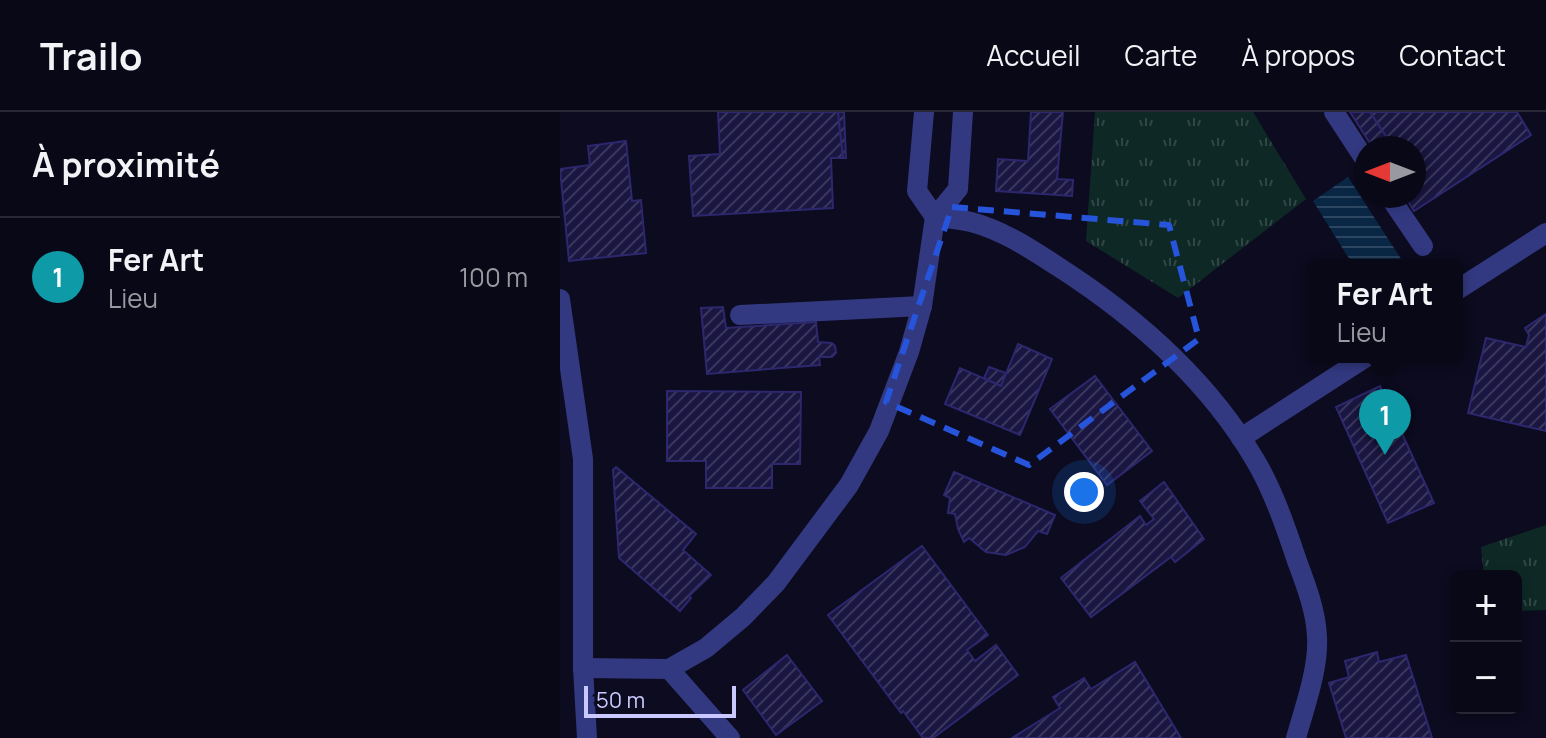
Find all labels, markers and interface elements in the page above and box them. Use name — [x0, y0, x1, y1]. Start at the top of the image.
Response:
text: Trailo — [40, 29, 143, 81]
text: Accueil — [986, 36, 1081, 74]
text: Carte — [1125, 36, 1197, 74]
text: À propos — [1241, 36, 1355, 74]
text: Contact — [1399, 36, 1506, 74]
north arrow — [1354, 136, 1426, 208]
text: À proximité — [32, 141, 220, 187]
text: Fer Art — [108, 239, 204, 280]
text: 1 — [52, 259, 64, 295]
text: 100 m — [459, 259, 528, 295]
popup — [1307, 259, 1463, 363]
text: Fer Art — [1337, 273, 1433, 314]
text: Lieu — [108, 280, 158, 316]
text: Lieu — [1337, 314, 1387, 350]
pin: 1 — [1359, 389, 1411, 455]
your location — [1064, 472, 1104, 512]
map controls — [1450, 570, 1522, 714]
button: + — [1450, 570, 1522, 642]
button: − — [1450, 642, 1522, 714]
scale bar — [584, 682, 736, 718]
text: 50 m — [596, 685, 645, 715]

